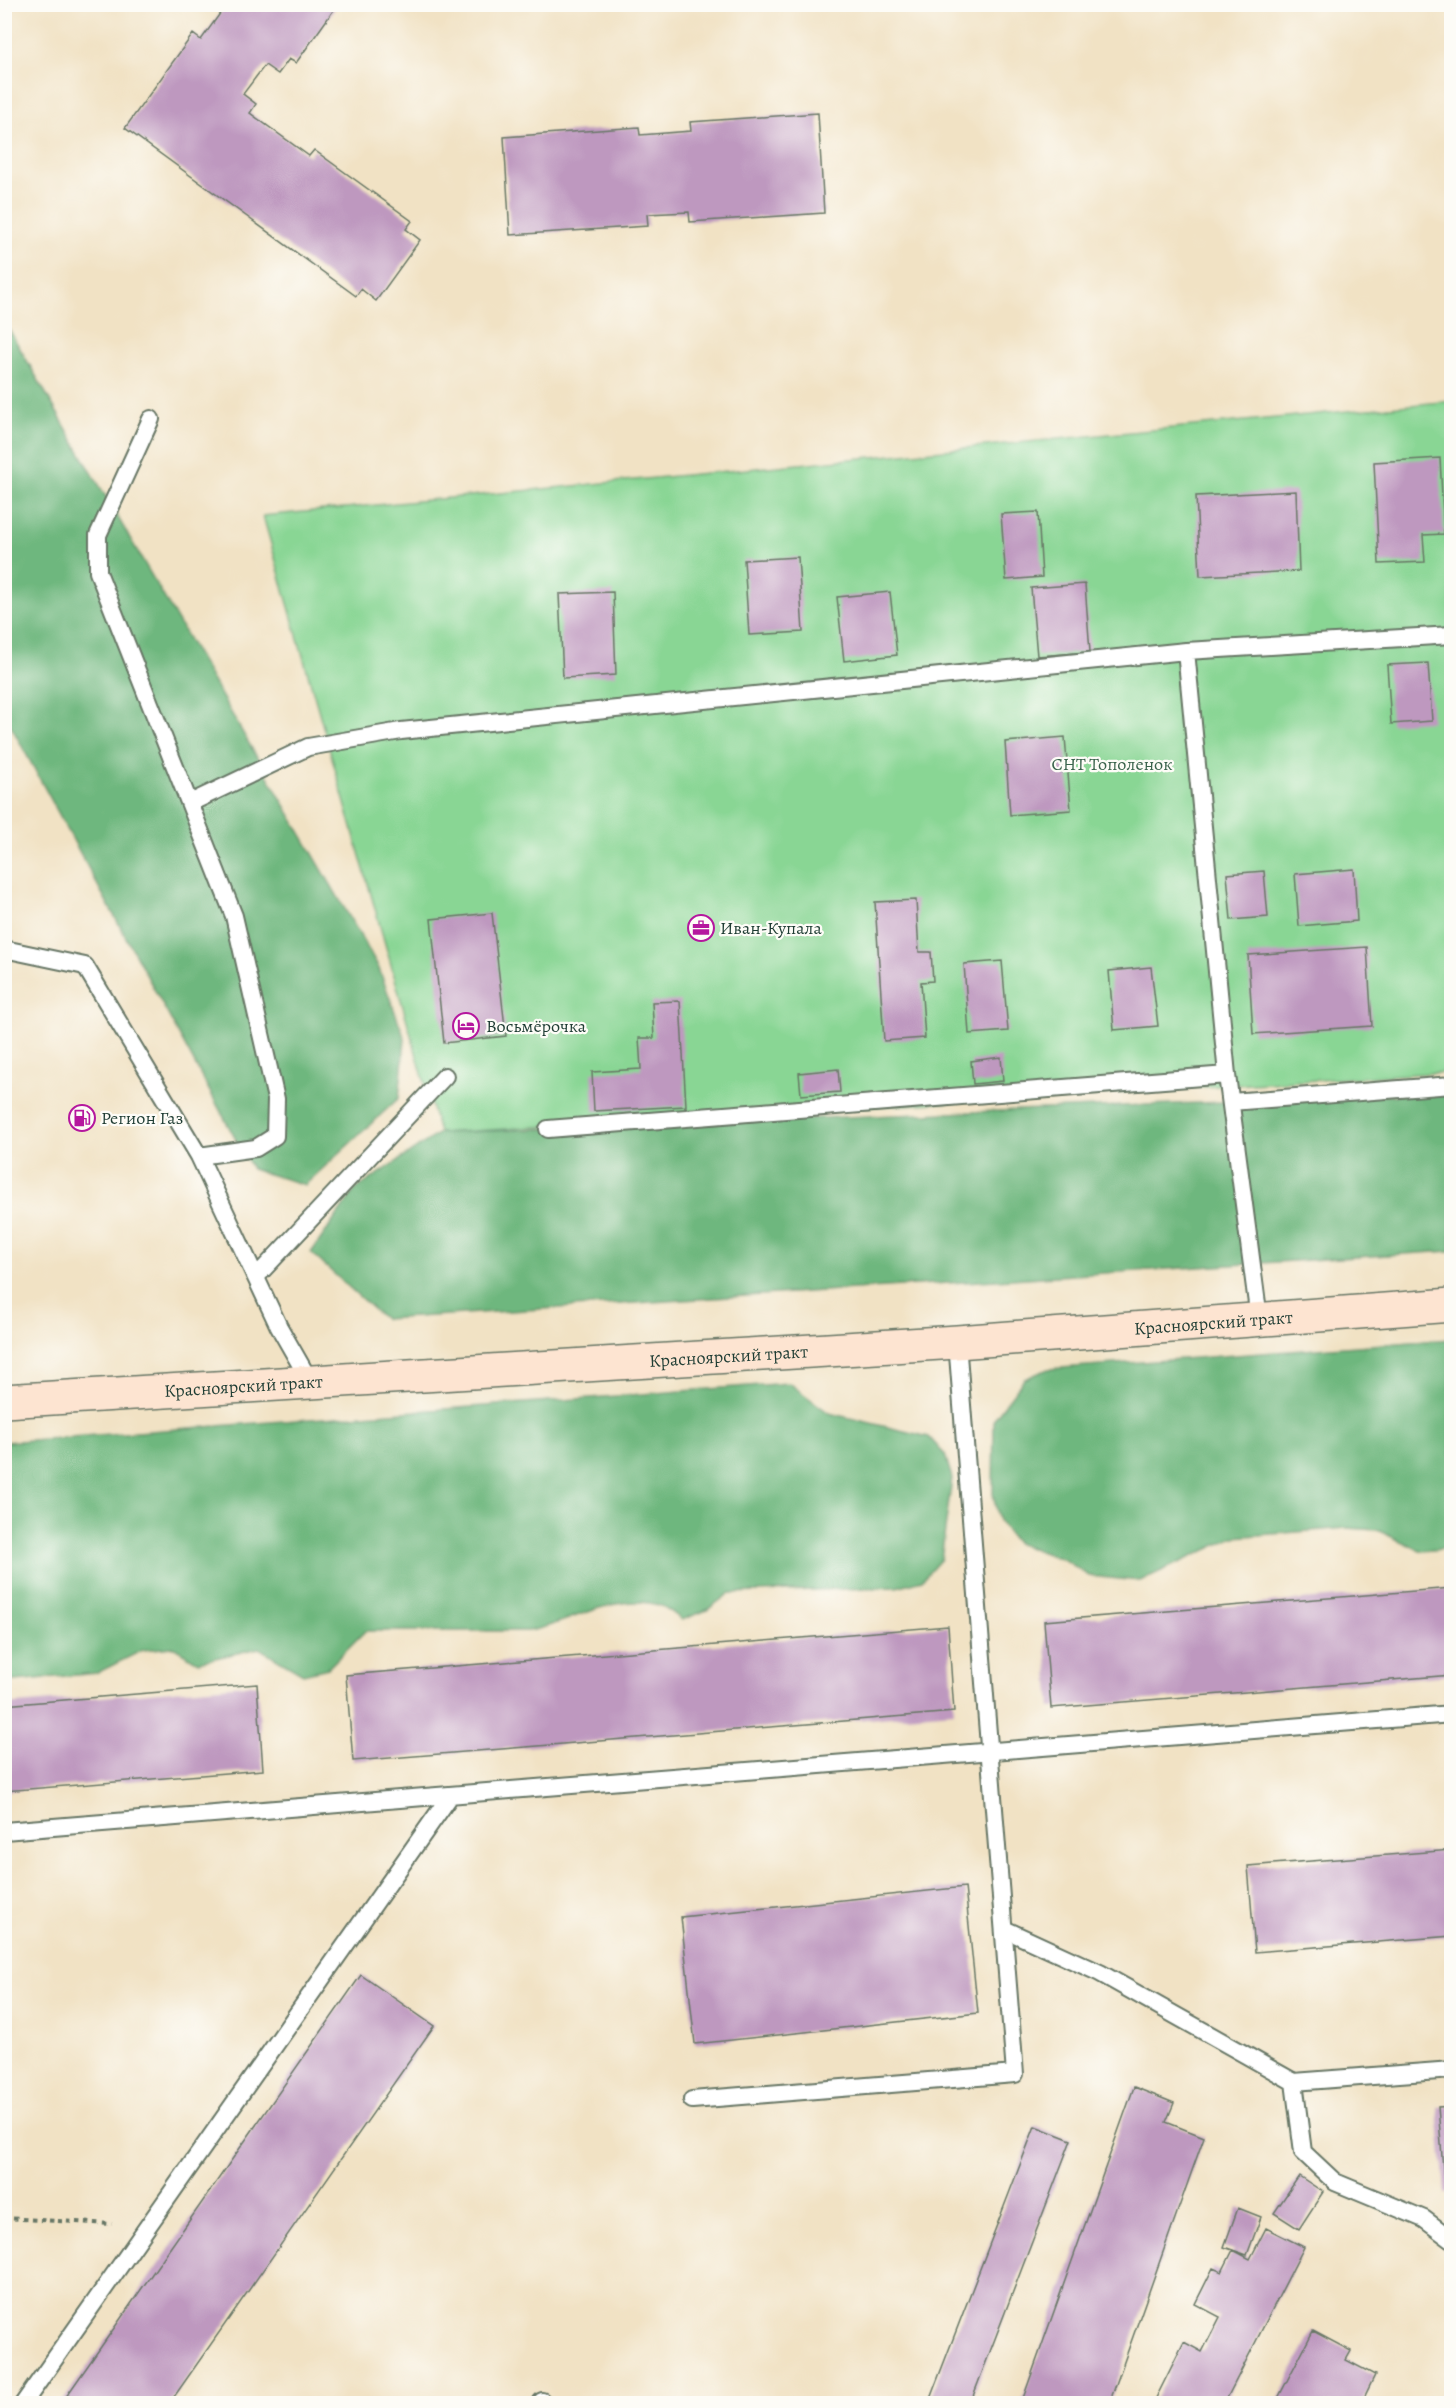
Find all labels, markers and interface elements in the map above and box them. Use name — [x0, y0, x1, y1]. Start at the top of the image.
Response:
park label: СНТ Тополенок — [1051, 752, 1173, 776]
office icon: Иван-Купала — [686, 913, 716, 943]
place label: Иван-Купала — [720, 916, 823, 940]
hotel icon: Восьмёрочка — [451, 1011, 481, 1041]
place label: Восьмёрочка — [486, 1014, 587, 1038]
fuel station icon: Регион Газ — [67, 1103, 97, 1133]
place label: Регион Газ — [101, 1106, 183, 1130]
street label: Красноярский тракт — [1133, 1305, 1294, 1341]
street label: Красноярский тракт — [648, 1339, 809, 1373]
street label: Красноярский тракт — [163, 1369, 324, 1403]

